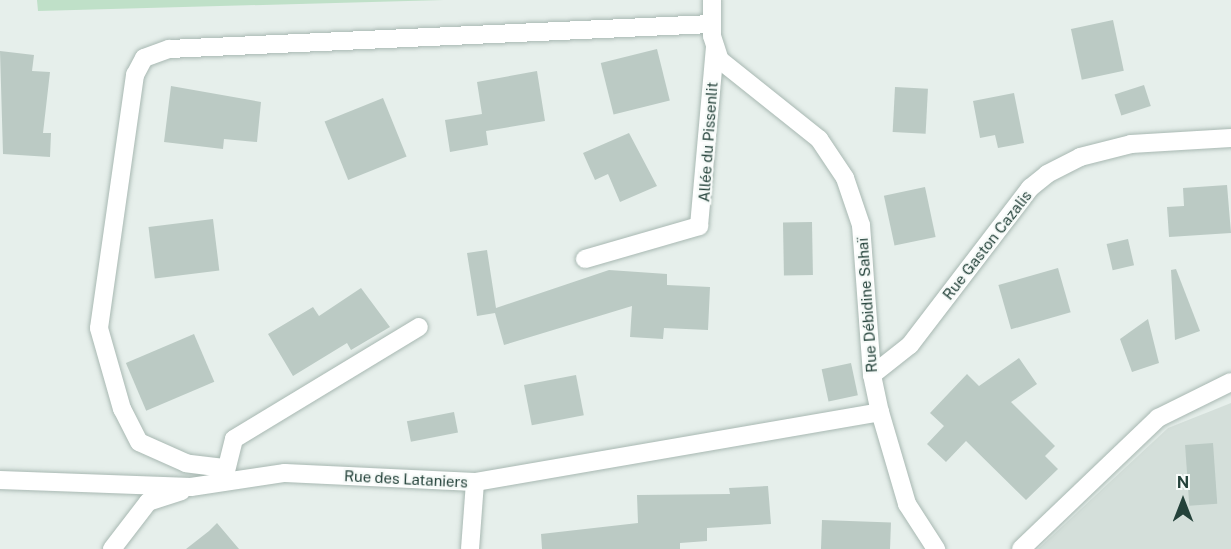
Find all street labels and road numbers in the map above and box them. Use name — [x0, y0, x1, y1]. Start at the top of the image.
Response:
street label: Allée du Pissenlit — [695, 81, 721, 203]
street label: Rue Gaston Cazalis — [939, 187, 1035, 303]
street label: Rue Débidine Sahaï — [853, 237, 881, 373]
street label: Rue des Lataniers — [343, 467, 469, 491]

